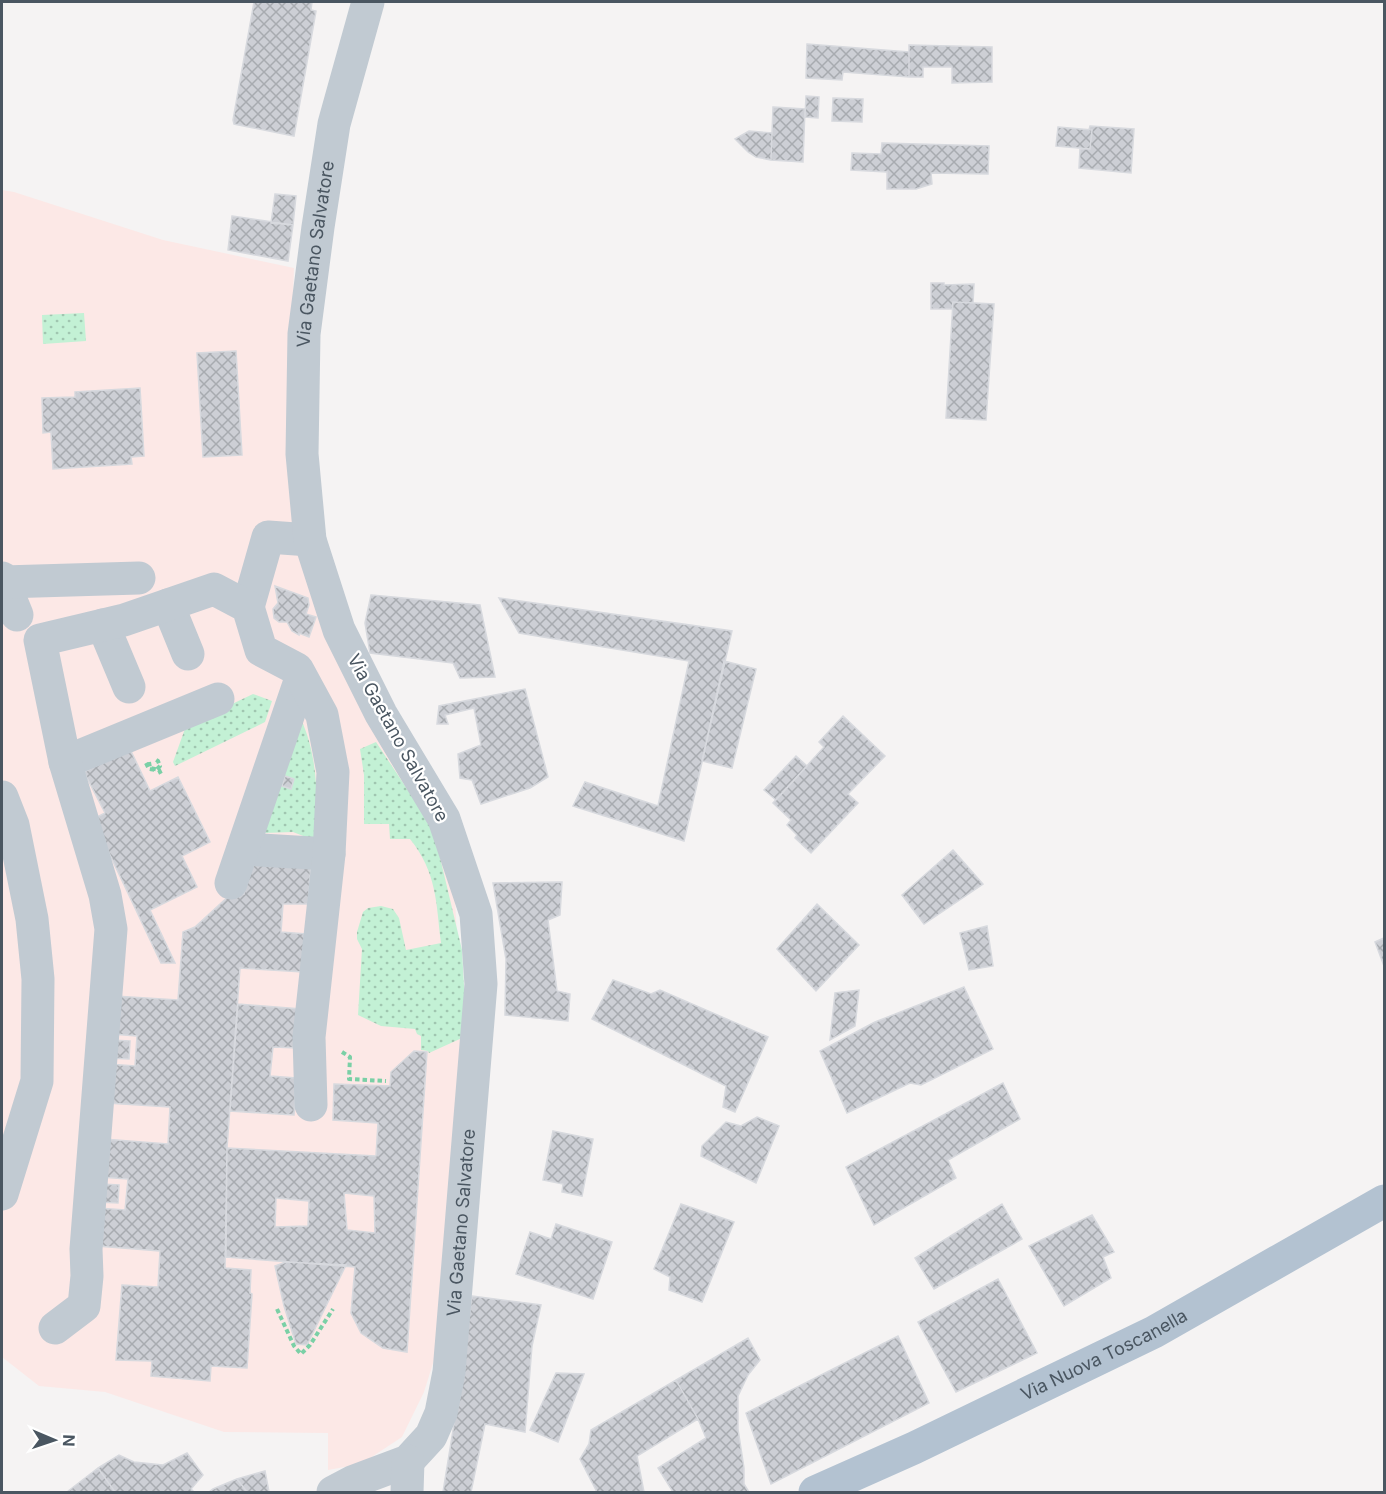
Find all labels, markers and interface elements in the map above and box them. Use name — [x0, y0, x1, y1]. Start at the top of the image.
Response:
street label: Via Gaetano Salvatore — [293, 159, 338, 347]
street label: Via Gaetano Salvatore — [344, 650, 453, 825]
street label: Via Gaetano Salvatore — [443, 1128, 479, 1317]
street label: Via Nuova Toscanella — [1017, 1304, 1191, 1405]
north arrow — [24, 1410, 84, 1470]
text: N — [59, 1434, 79, 1447]

